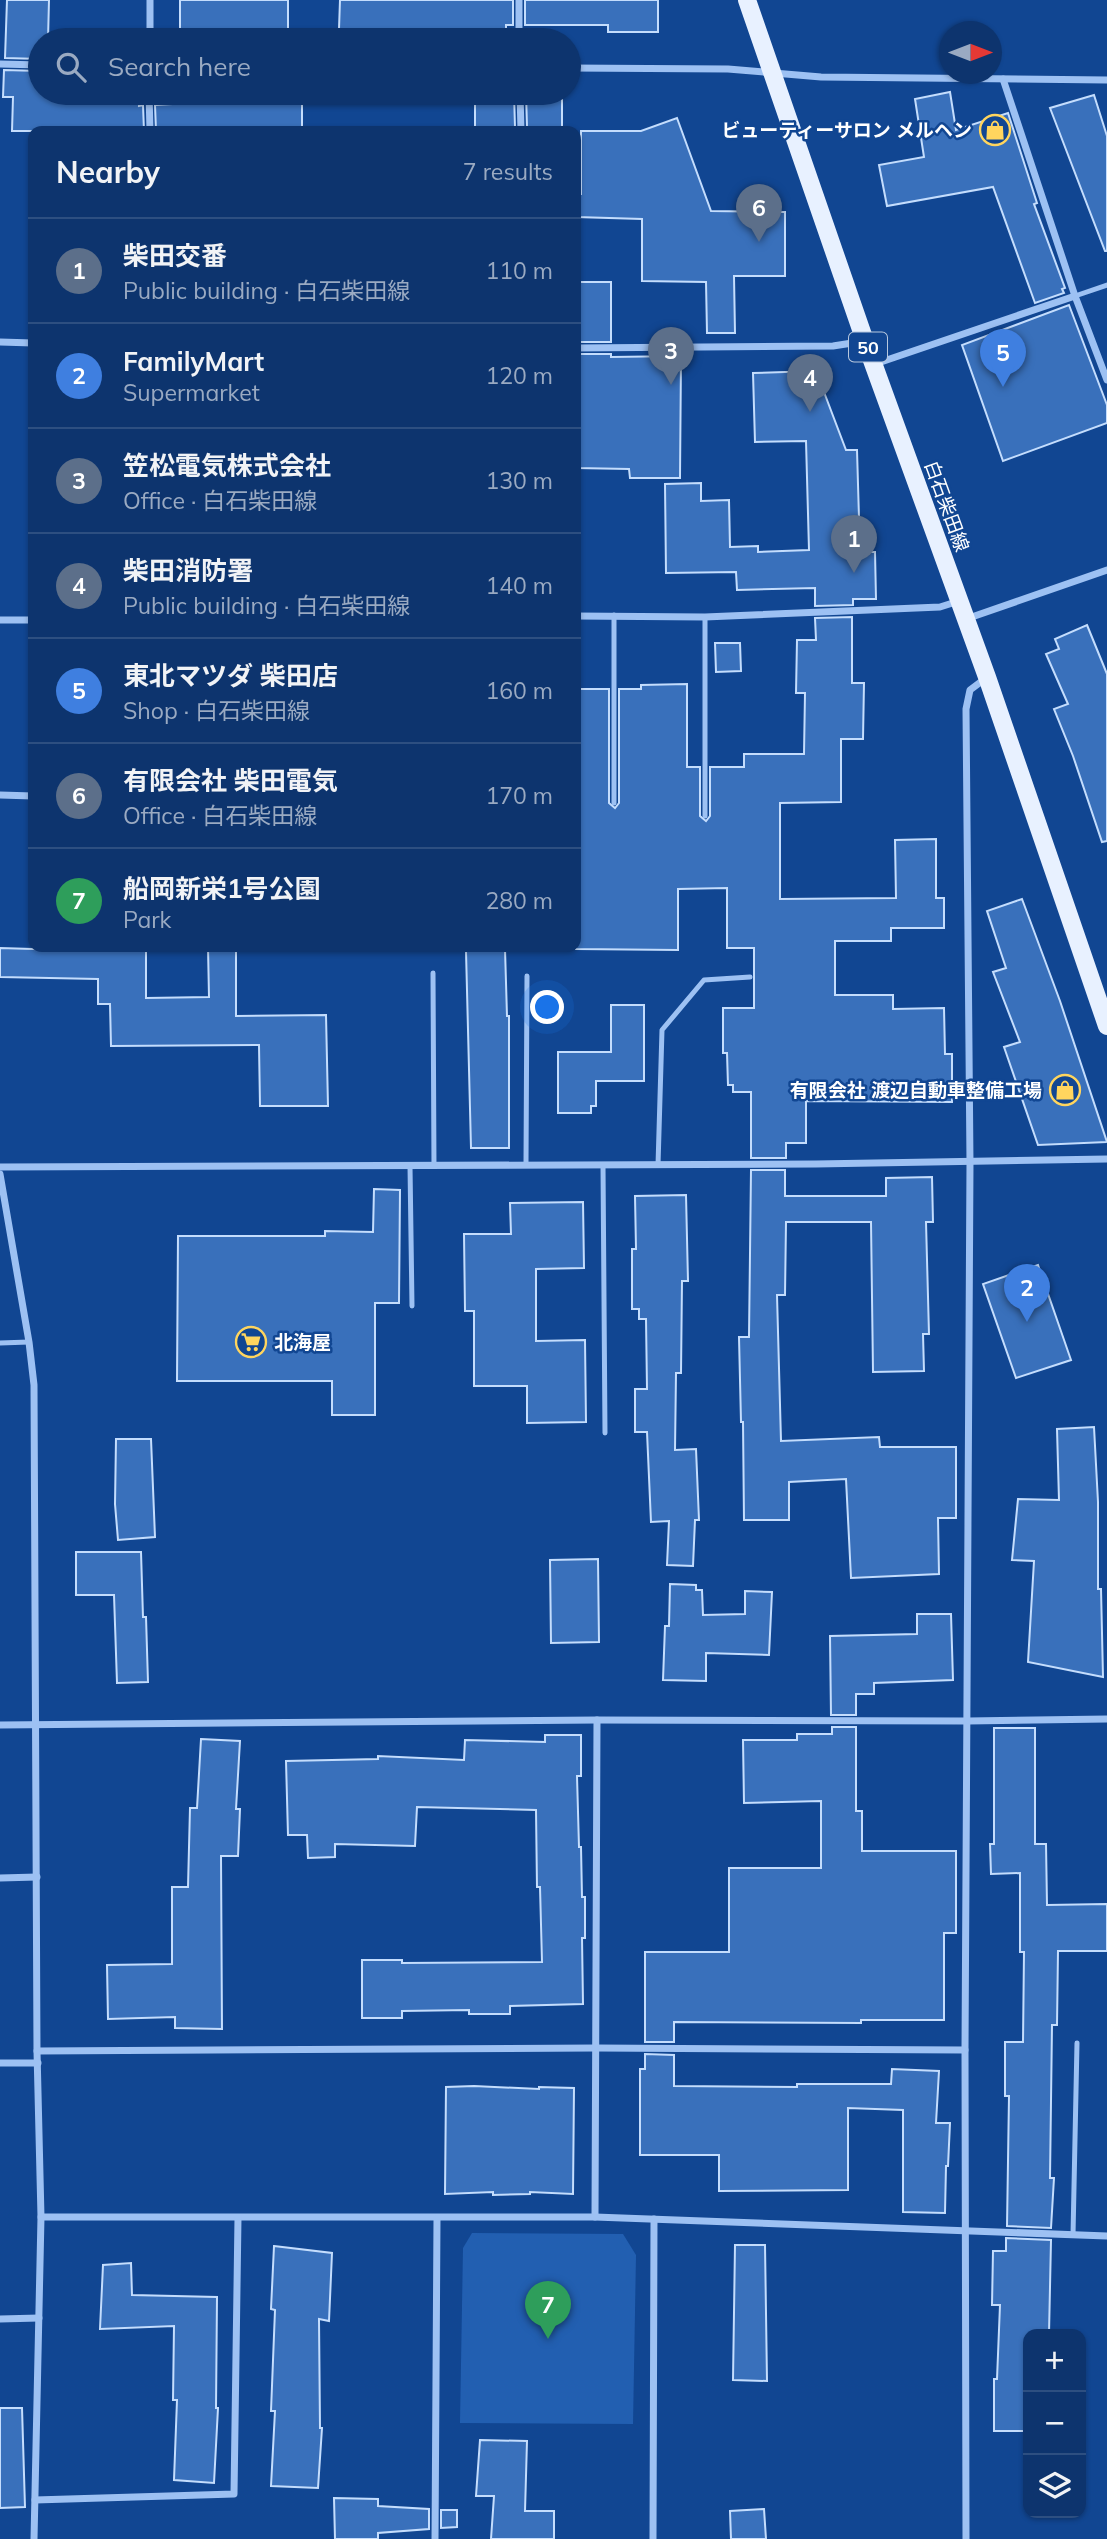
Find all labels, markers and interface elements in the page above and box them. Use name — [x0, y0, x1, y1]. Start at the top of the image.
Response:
north arrow — [939, 21, 1002, 84]
search box — [28, 28, 581, 105]
icon: search — [52, 48, 90, 86]
text: Search here — [108, 50, 251, 83]
shop icon: ビューティーサロン メルヘン — [978, 113, 1012, 147]
place label: ビューティーサロン メルヘン — [721, 118, 972, 142]
text: Nearby — [56, 153, 160, 191]
text: 7 results — [463, 157, 553, 186]
pin: 6 — [736, 184, 782, 242]
text: 柴田交番 — [123, 239, 227, 272]
text: 1 — [72, 256, 86, 285]
text: 110 m — [485, 256, 553, 285]
text: Public building · 白石柴田線 — [123, 276, 410, 305]
pin: 3 — [648, 327, 694, 385]
pin: 5 — [980, 329, 1026, 387]
road number: 50 — [849, 332, 887, 362]
text: FamilyMart — [123, 345, 264, 378]
pin: 4 — [787, 354, 833, 412]
text: 2 — [72, 361, 86, 390]
text: 120 m — [485, 361, 553, 390]
text: Supermarket — [123, 378, 260, 407]
text: 笠松電気株式会社 — [123, 449, 331, 482]
street label: 白石柴田線 — [919, 457, 975, 555]
text: 3 — [72, 466, 86, 495]
text: 130 m — [485, 466, 553, 495]
text: Office · 白石柴田線 — [123, 486, 317, 515]
pin: 1 — [831, 515, 877, 573]
text: 柴田消防署 — [123, 554, 253, 587]
text: 4 — [72, 571, 86, 600]
text: 140 m — [485, 571, 553, 600]
text: Public building · 白石柴田線 — [123, 591, 410, 620]
text: 東北マツダ 柴田店 — [123, 659, 338, 692]
text: 5 — [72, 676, 86, 705]
text: 160 m — [485, 676, 553, 705]
text: Shop · 白石柴田線 — [123, 696, 310, 725]
text: 有限会社 柴田電気 — [123, 764, 338, 797]
text: 6 — [72, 781, 86, 810]
text: 170 m — [485, 781, 553, 810]
text: Office · 白石柴田線 — [123, 801, 317, 830]
text: 船岡新栄1号公園 — [123, 872, 321, 905]
text: 7 — [72, 886, 86, 915]
text: 280 m — [485, 886, 553, 915]
text: Park — [123, 905, 171, 934]
your location — [530, 990, 564, 1024]
shop icon: 有限会社 渡辺自動車整備工場 — [1048, 1073, 1082, 1107]
place label: 有限会社 渡辺自動車整備工場 — [790, 1078, 1042, 1102]
pin: 2 — [1004, 1264, 1050, 1322]
supermarket icon: 北海屋 — [234, 1325, 268, 1359]
place label: 北海屋 — [274, 1330, 331, 1354]
pin: 7 — [525, 2281, 571, 2339]
map controls — [1023, 2329, 1086, 2518]
button: + — [1023, 2329, 1086, 2392]
button: − — [1023, 2392, 1086, 2455]
button: layers — [1023, 2455, 1086, 2518]

